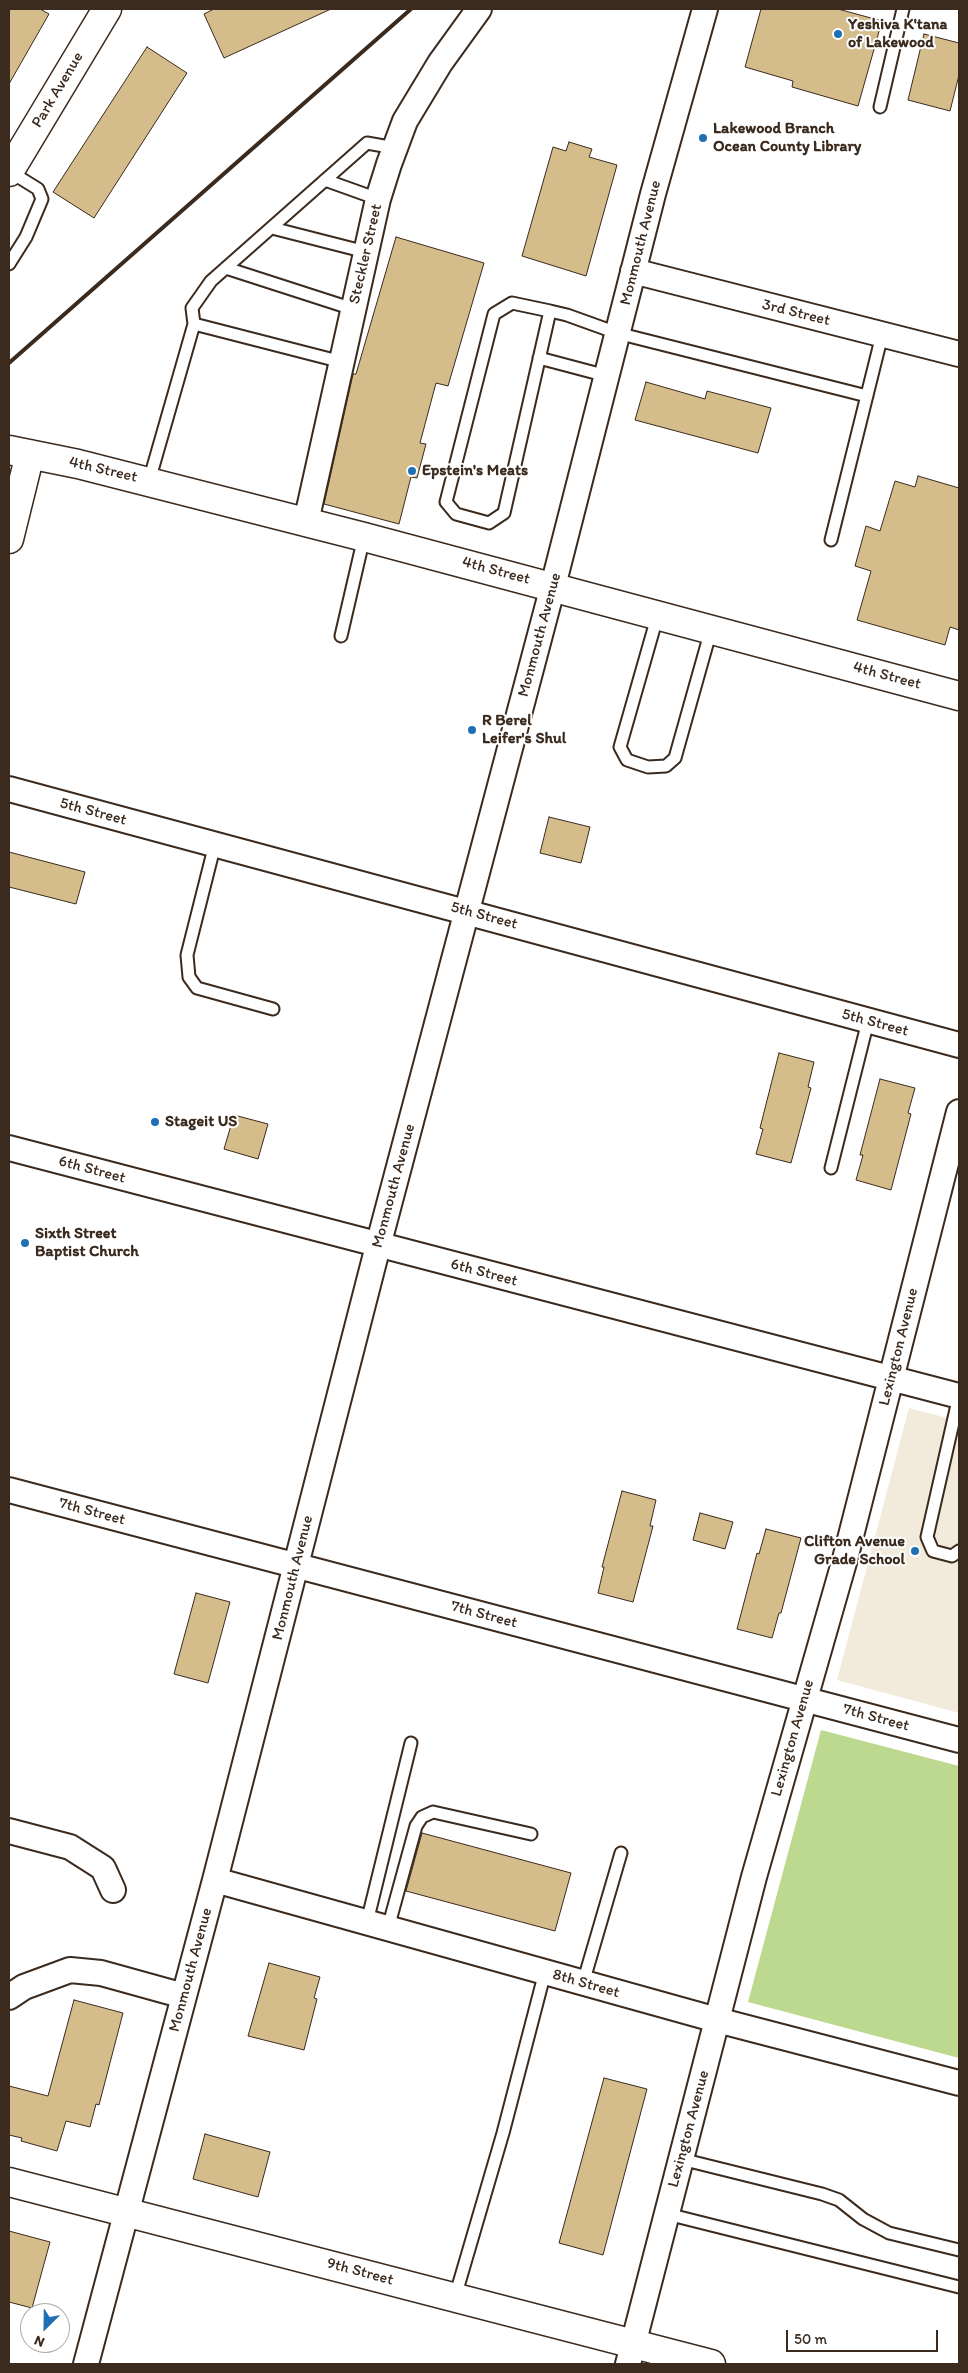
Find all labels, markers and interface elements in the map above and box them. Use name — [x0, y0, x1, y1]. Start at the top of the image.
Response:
place label: Yeshiva K'tana of Lakewood — [848, 15, 947, 53]
marker: Yeshiva K'tana of Lakewood — [832, 28, 844, 40]
street label: Park Avenue — [28, 49, 88, 131]
place label: Lakewood Branch Ocean County Library — [713, 119, 861, 157]
marker: Lakewood Branch Ocean County Library — [697, 132, 709, 144]
street label: Monmouth Avenue — [616, 179, 666, 307]
street label: Steckler Street — [345, 202, 387, 306]
street label: 3rd Street — [760, 295, 832, 331]
street label: 4th Street — [67, 453, 139, 487]
place label: Epstein's Meats — [422, 461, 528, 481]
marker: Epstein's Meats — [406, 465, 418, 477]
street label: 4th Street — [460, 553, 532, 589]
street label: Monmouth Avenue — [514, 571, 566, 699]
street label: 4th Street — [851, 658, 923, 694]
place label: R Berel Leifer's Shul — [482, 711, 566, 749]
marker: R Berel Leifer's Shul — [466, 724, 478, 736]
street label: 5th Street — [57, 794, 129, 830]
street label: 5th Street — [448, 898, 520, 934]
street label: 5th Street — [839, 1005, 911, 1041]
place label: Stageit US — [165, 1112, 237, 1132]
marker: Stageit US — [149, 1116, 161, 1128]
street label: Monmouth Avenue — [368, 1122, 420, 1250]
street label: 6th Street — [56, 1152, 128, 1188]
place label: Sixth Street Baptist Church — [35, 1224, 139, 1262]
marker: Sixth Street Baptist Church — [19, 1237, 31, 1249]
street label: 6th Street — [448, 1255, 520, 1291]
street label: Lexington Avenue — [875, 1286, 923, 1408]
street label: 7th Street — [57, 1494, 127, 1530]
street label: Monmouth Avenue — [268, 1514, 318, 1642]
place label: Clifton Avenue Grade School — [804, 1532, 905, 1570]
marker: Clifton Avenue Grade School — [909, 1545, 921, 1557]
street label: 7th Street — [449, 1597, 519, 1633]
street label: Lexington Avenue — [767, 1677, 819, 1799]
street label: 7th Street — [841, 1700, 911, 1736]
street label: Monmouth Avenue — [165, 1906, 217, 2034]
street label: 8th Street — [550, 1965, 622, 2003]
street label: Lexington Avenue — [664, 2068, 714, 2190]
street label: 9th Street — [324, 2254, 396, 2290]
north arrow — [20, 2303, 70, 2353]
scale bar — [788, 2320, 940, 2352]
text: 50 m — [794, 2330, 827, 2348]
text: N — [32, 2332, 47, 2351]

